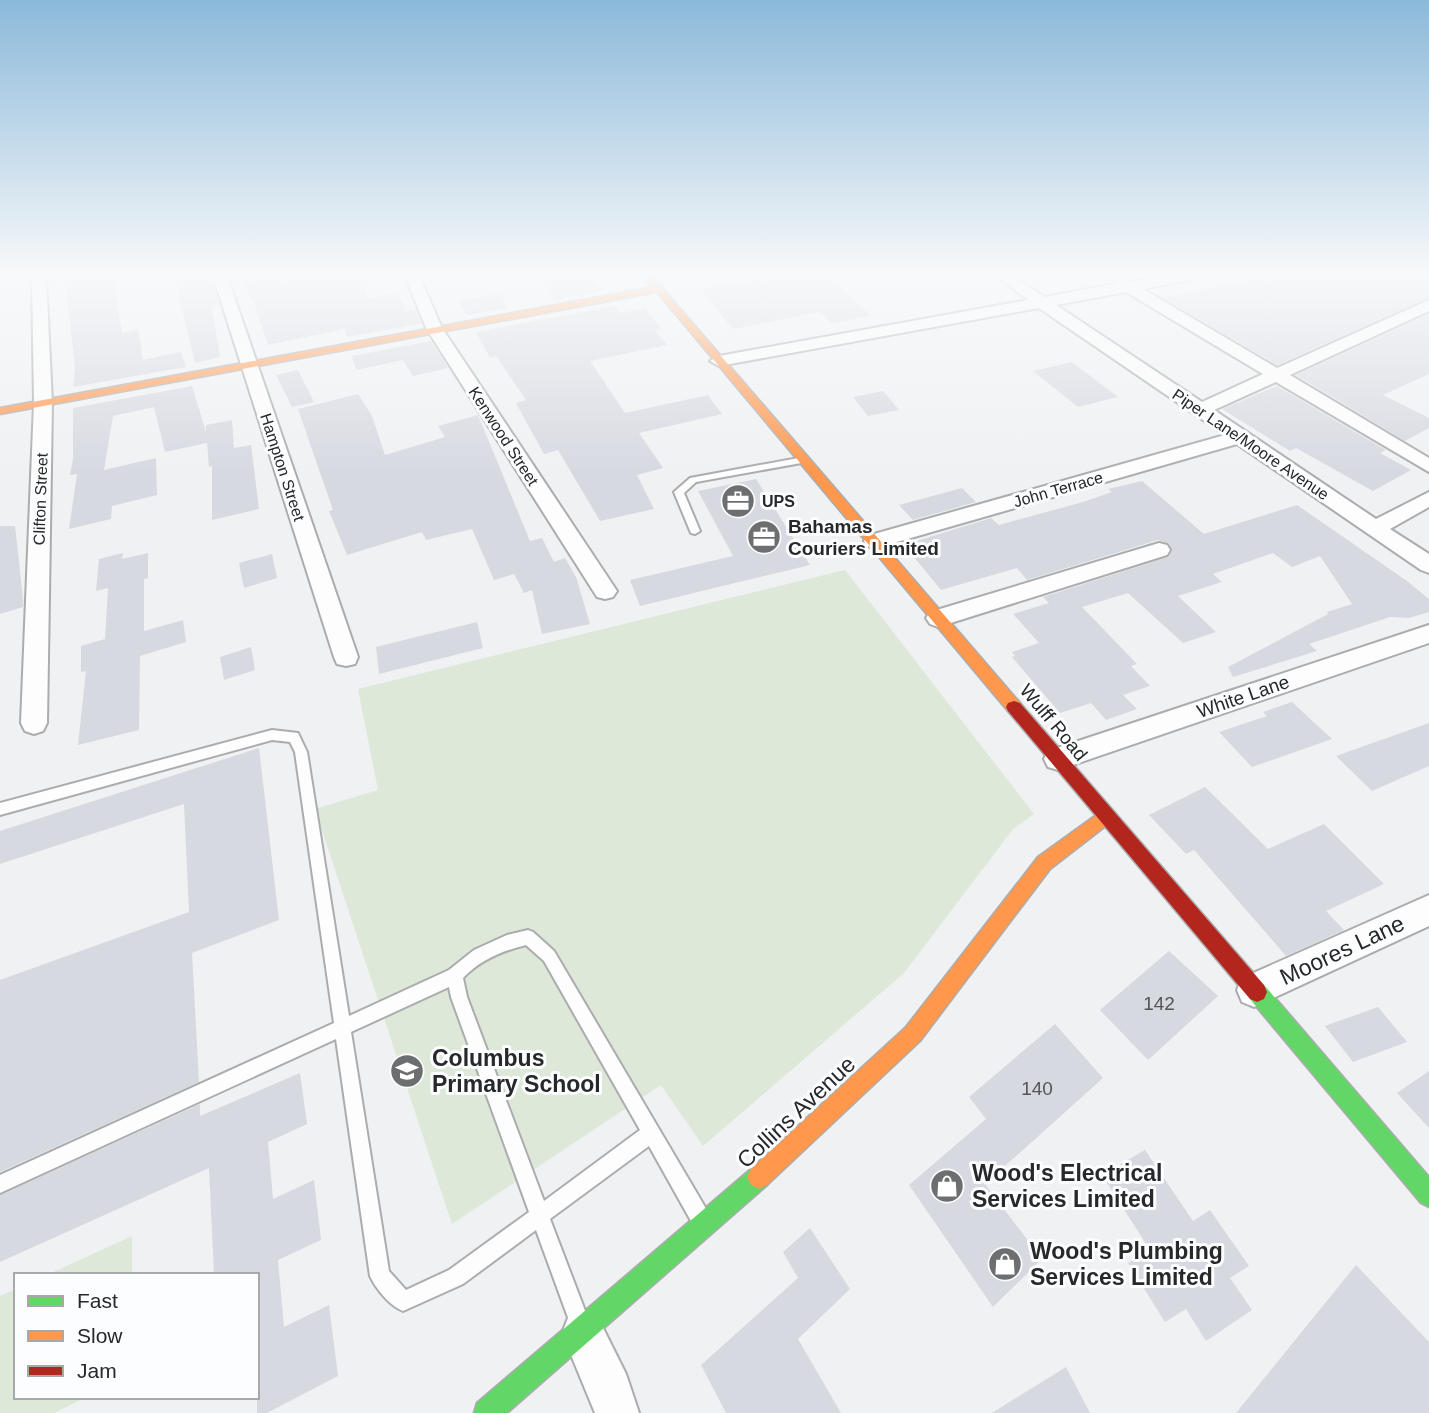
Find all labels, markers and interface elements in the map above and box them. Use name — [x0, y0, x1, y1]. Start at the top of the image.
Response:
street label: Kenwood Street — [465, 384, 542, 489]
street label: Piper Lane/Moore Avenue — [1169, 386, 1332, 503]
street label: Hampton Street — [257, 411, 308, 524]
street label: Clifton Street — [30, 452, 51, 546]
street label: John Terrace — [1011, 469, 1105, 510]
office icon: UPS — [719, 482, 757, 520]
place label: UPS — [762, 493, 795, 510]
place label: Bahamas Couriers Limited — [788, 516, 939, 559]
office icon: Bahamas Couriers Limited — [745, 518, 783, 556]
street label: White Lane — [1194, 671, 1292, 722]
street label: Wulff Road — [1016, 680, 1092, 765]
street label: Moores Lane — [1276, 910, 1408, 990]
house number: 142 — [1143, 993, 1175, 1014]
place label: Columbus Primary School — [432, 1045, 601, 1097]
street label: Collins Avenue — [732, 1051, 860, 1173]
school or university icon: Columbus Primary School — [388, 1052, 426, 1090]
house number: 140 — [1021, 1078, 1053, 1099]
place label: Wood's Electrical Services Limited — [972, 1160, 1162, 1212]
shop icon: Wood's Electrical Services Limited — [928, 1167, 966, 1205]
place label: Wood's Plumbing Services Limited — [1030, 1238, 1223, 1290]
shop icon: Wood's Plumbing Services Limited — [986, 1245, 1024, 1283]
legend — [14, 1273, 259, 1399]
text: Fast — [77, 1289, 118, 1312]
text: Slow — [77, 1324, 123, 1347]
text: Jam — [77, 1359, 117, 1382]

